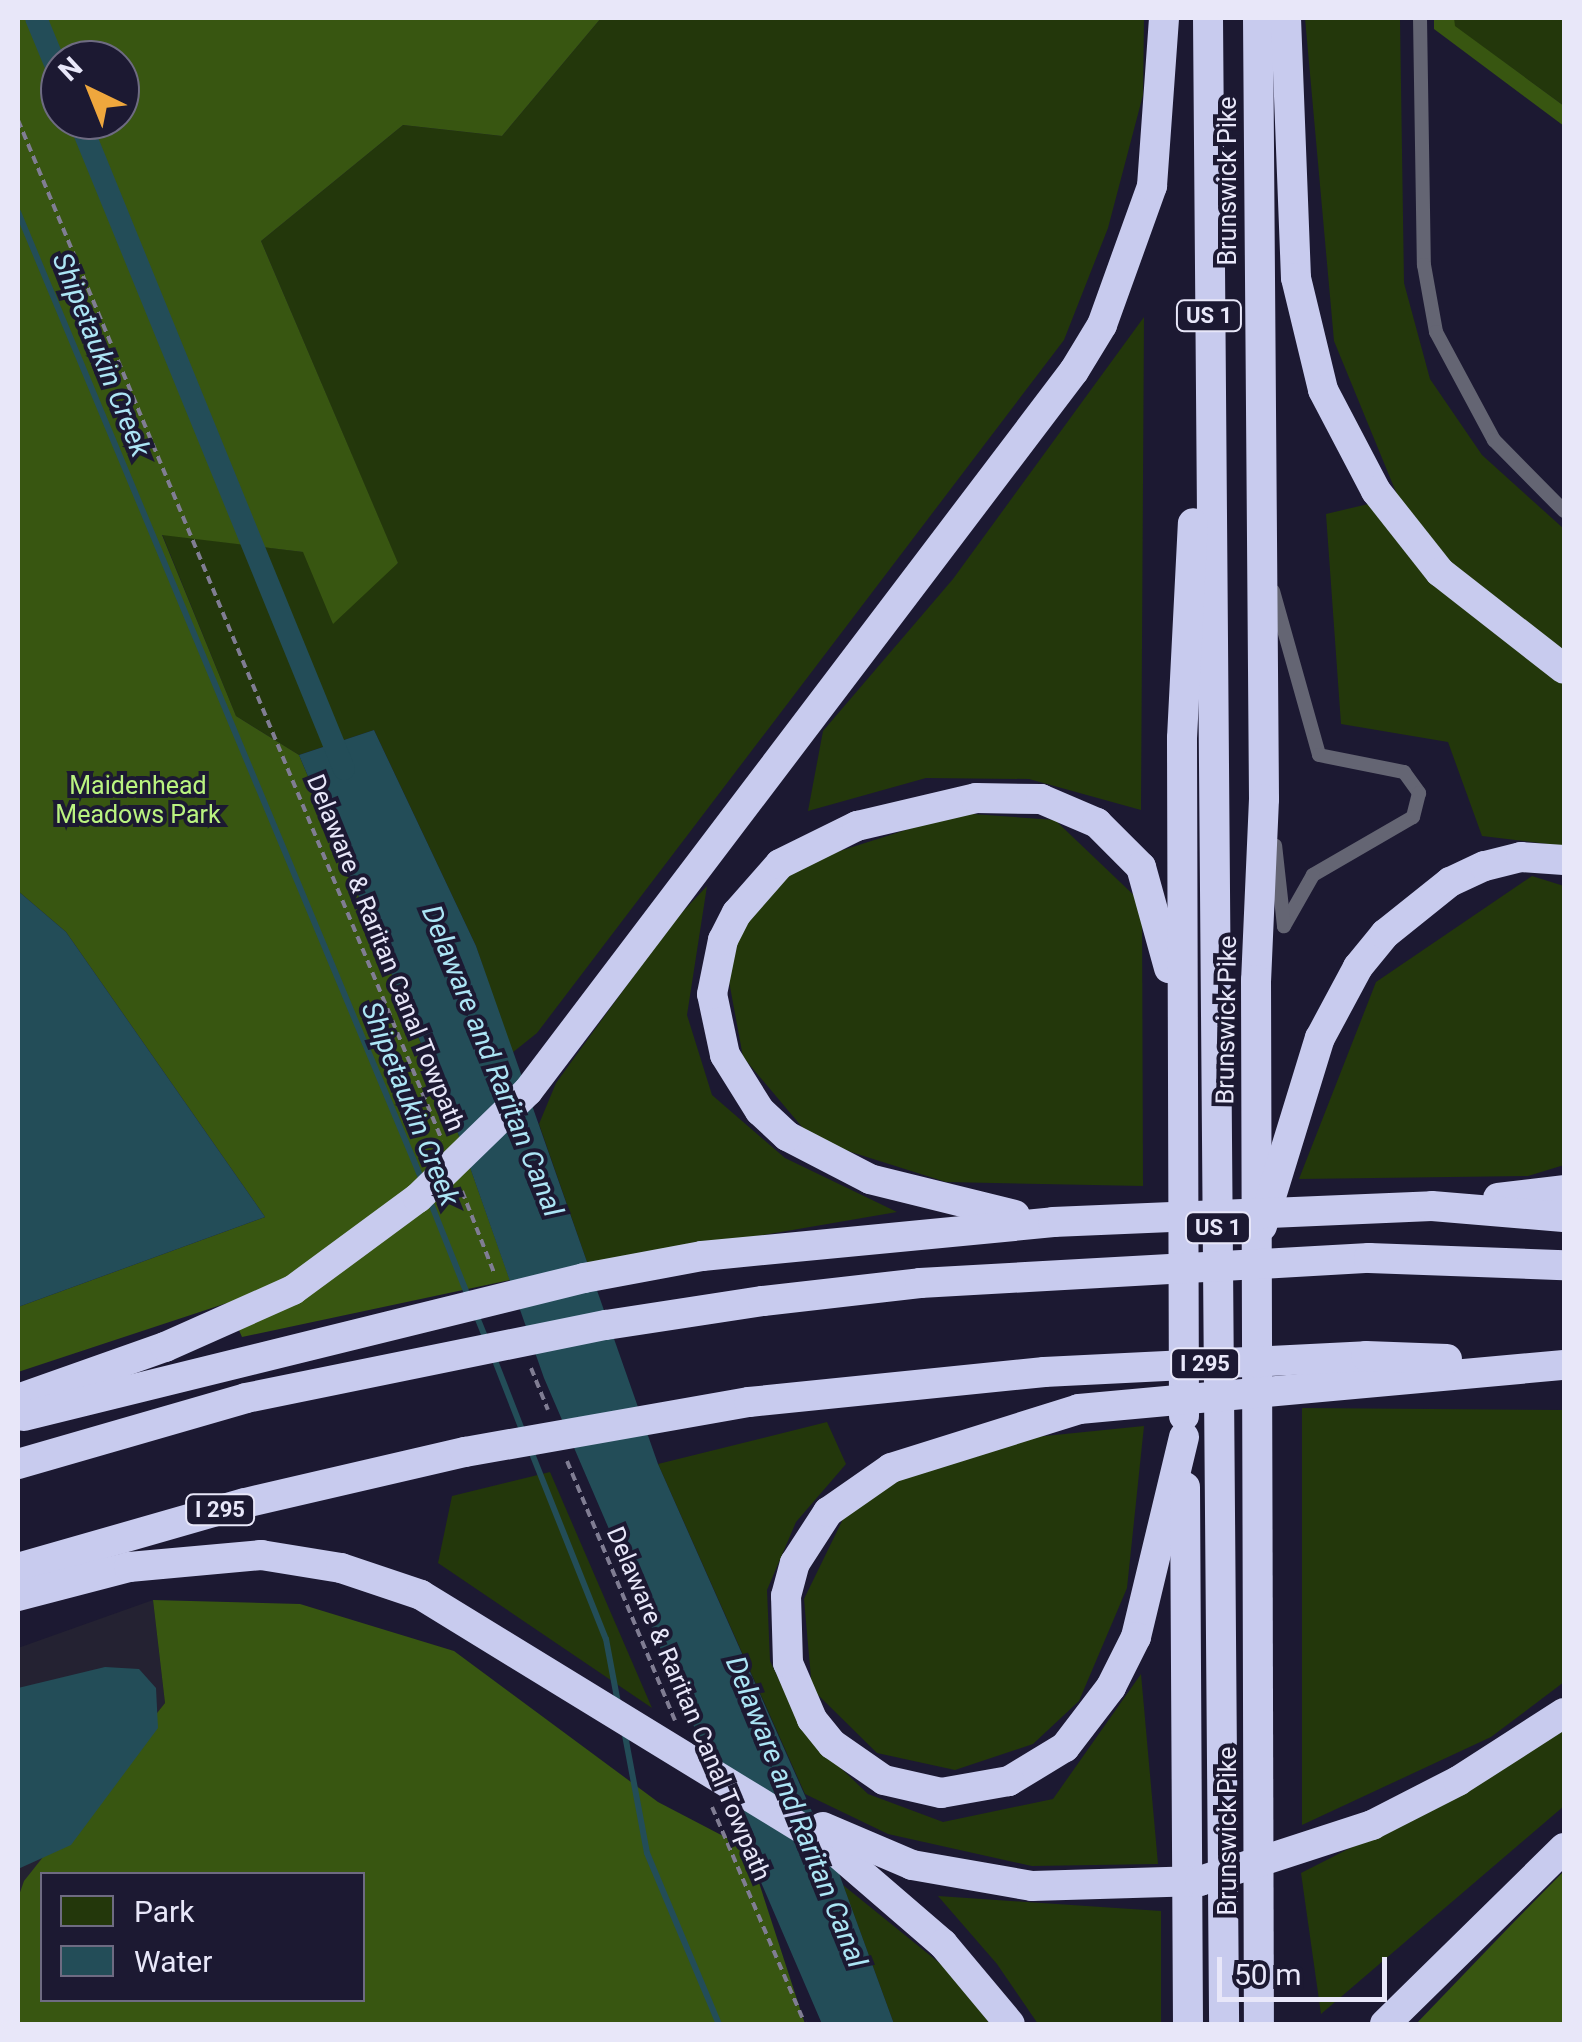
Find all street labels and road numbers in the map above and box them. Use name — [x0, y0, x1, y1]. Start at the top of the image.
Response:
street label: Brunswick Pike — [1213, 97, 1243, 265]
road number: US 1 — [1174, 299, 1244, 333]
street label: Delaware & Raritan Canal Towpath — [299, 770, 471, 1136]
street label: Brunswick Pike — [1211, 935, 1243, 1105]
road number: US 1 — [1183, 1211, 1253, 1245]
road number: I 295 — [1170, 1347, 1240, 1381]
road number: I 295 — [185, 1493, 255, 1527]
street label: Delaware & Raritan Canal Towpath — [599, 1522, 777, 1886]
street label: Brunswick Pike — [1213, 1747, 1243, 1915]

